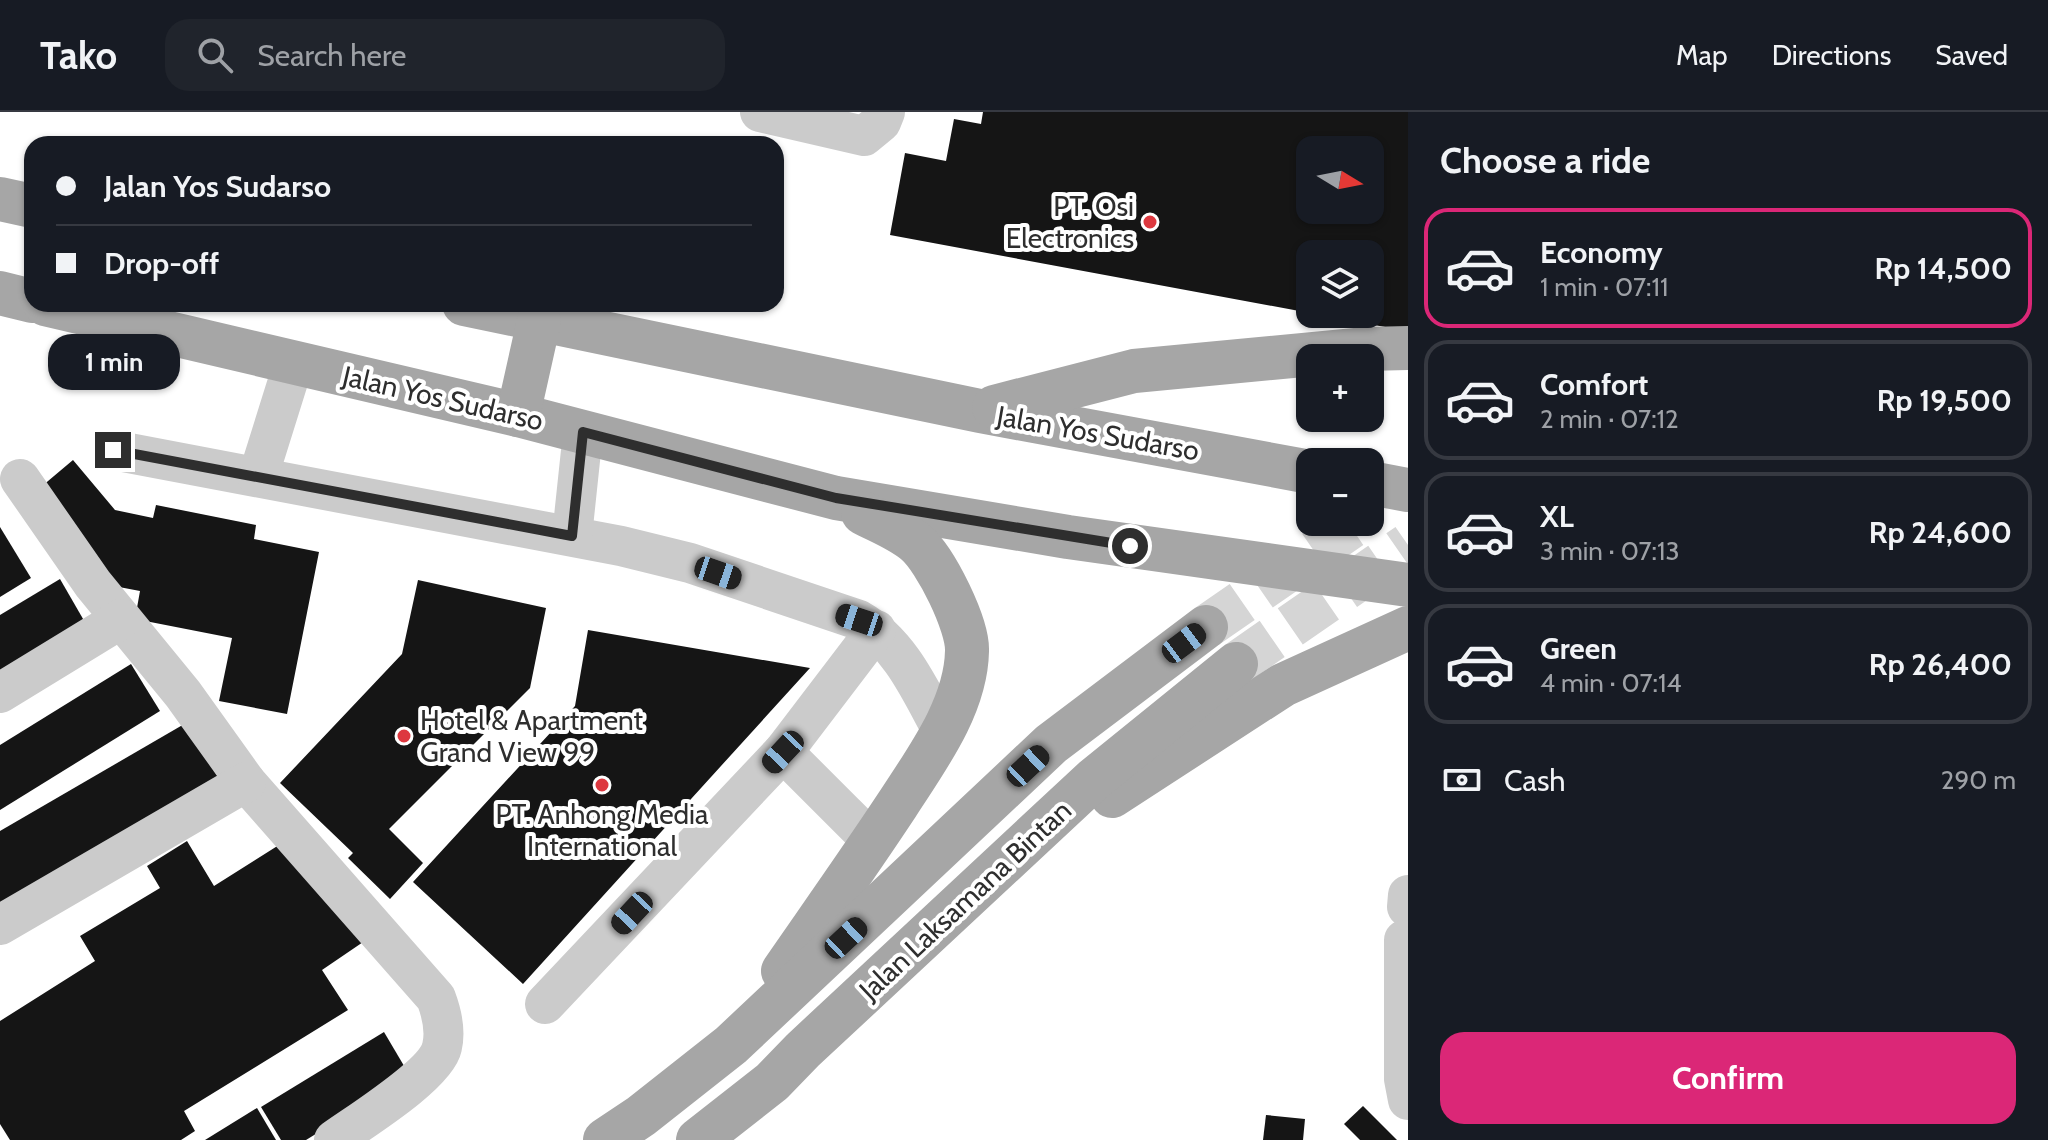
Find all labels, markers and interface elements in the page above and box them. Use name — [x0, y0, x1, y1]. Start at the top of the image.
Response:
search box — [165, 19, 725, 91]
text: Tako — [40, 32, 117, 79]
icon: search — [193, 33, 237, 77]
text: Search here — [257, 37, 406, 74]
text: Map — [1676, 38, 1728, 72]
text: Directions — [1772, 38, 1891, 72]
text: Saved — [1935, 38, 2008, 72]
north arrow — [1296, 136, 1384, 224]
map controls — [1296, 136, 1384, 536]
text: Choose a ride — [1440, 138, 1650, 182]
text: Jalan Yos Sudarso — [104, 168, 331, 205]
place label: PT. Osi Electronics — [1006, 189, 1134, 255]
marker: PT. Osi Electronics — [1141, 213, 1159, 231]
icon: car — [1444, 232, 1516, 304]
text: Economy — [1540, 234, 1663, 271]
button: layers — [1296, 240, 1384, 328]
text: Drop-off — [104, 245, 219, 282]
text: Rp 14,500 — [1874, 250, 2012, 287]
text: 1 min · 07:11 — [1540, 271, 1668, 303]
callout: 1 min — [47, 334, 179, 390]
button: + — [1296, 344, 1384, 432]
text: 1 min — [85, 346, 143, 378]
street label: Jalan Yos Sudarso — [338, 358, 547, 438]
icon: car — [1444, 364, 1516, 436]
text: Comfort — [1540, 366, 1648, 403]
text: Rp 19,500 — [1877, 382, 2012, 419]
street label: Jalan Yos Sudarso — [993, 398, 1202, 468]
text: 2 min · 07:12 — [1540, 403, 1679, 435]
route end — [95, 432, 131, 468]
button: − — [1296, 448, 1384, 536]
icon: car — [1444, 496, 1516, 568]
text: XL — [1540, 498, 1574, 535]
text: Rp 24,600 — [1869, 514, 2012, 551]
route start — [1112, 528, 1148, 564]
text: 3 min · 07:13 — [1540, 535, 1680, 567]
car — [691, 554, 745, 592]
car — [832, 601, 886, 639]
car — [1158, 619, 1210, 667]
icon: car — [1444, 628, 1516, 700]
text: Green — [1540, 630, 1617, 667]
text: Rp 26,400 — [1869, 646, 2012, 683]
text: 4 min · 07:14 — [1540, 667, 1681, 699]
place label: Hotel & Apartment Grand View 99 — [420, 703, 643, 769]
car — [758, 726, 808, 778]
marker: Hotel & Apartment Grand View 99 — [395, 727, 413, 745]
car — [1002, 741, 1054, 791]
icon: cash — [1440, 758, 1484, 802]
text: Cash — [1504, 762, 1566, 799]
text: 290 m — [1941, 764, 2016, 796]
marker: PT. Anhong Media International — [593, 776, 611, 794]
street label: Jalan Laksamana Bintan — [851, 793, 1078, 1008]
place label: PT. Anhong Media International — [496, 797, 709, 863]
car — [607, 887, 657, 939]
car — [820, 913, 872, 963]
button: Confirm — [1440, 1032, 2016, 1124]

